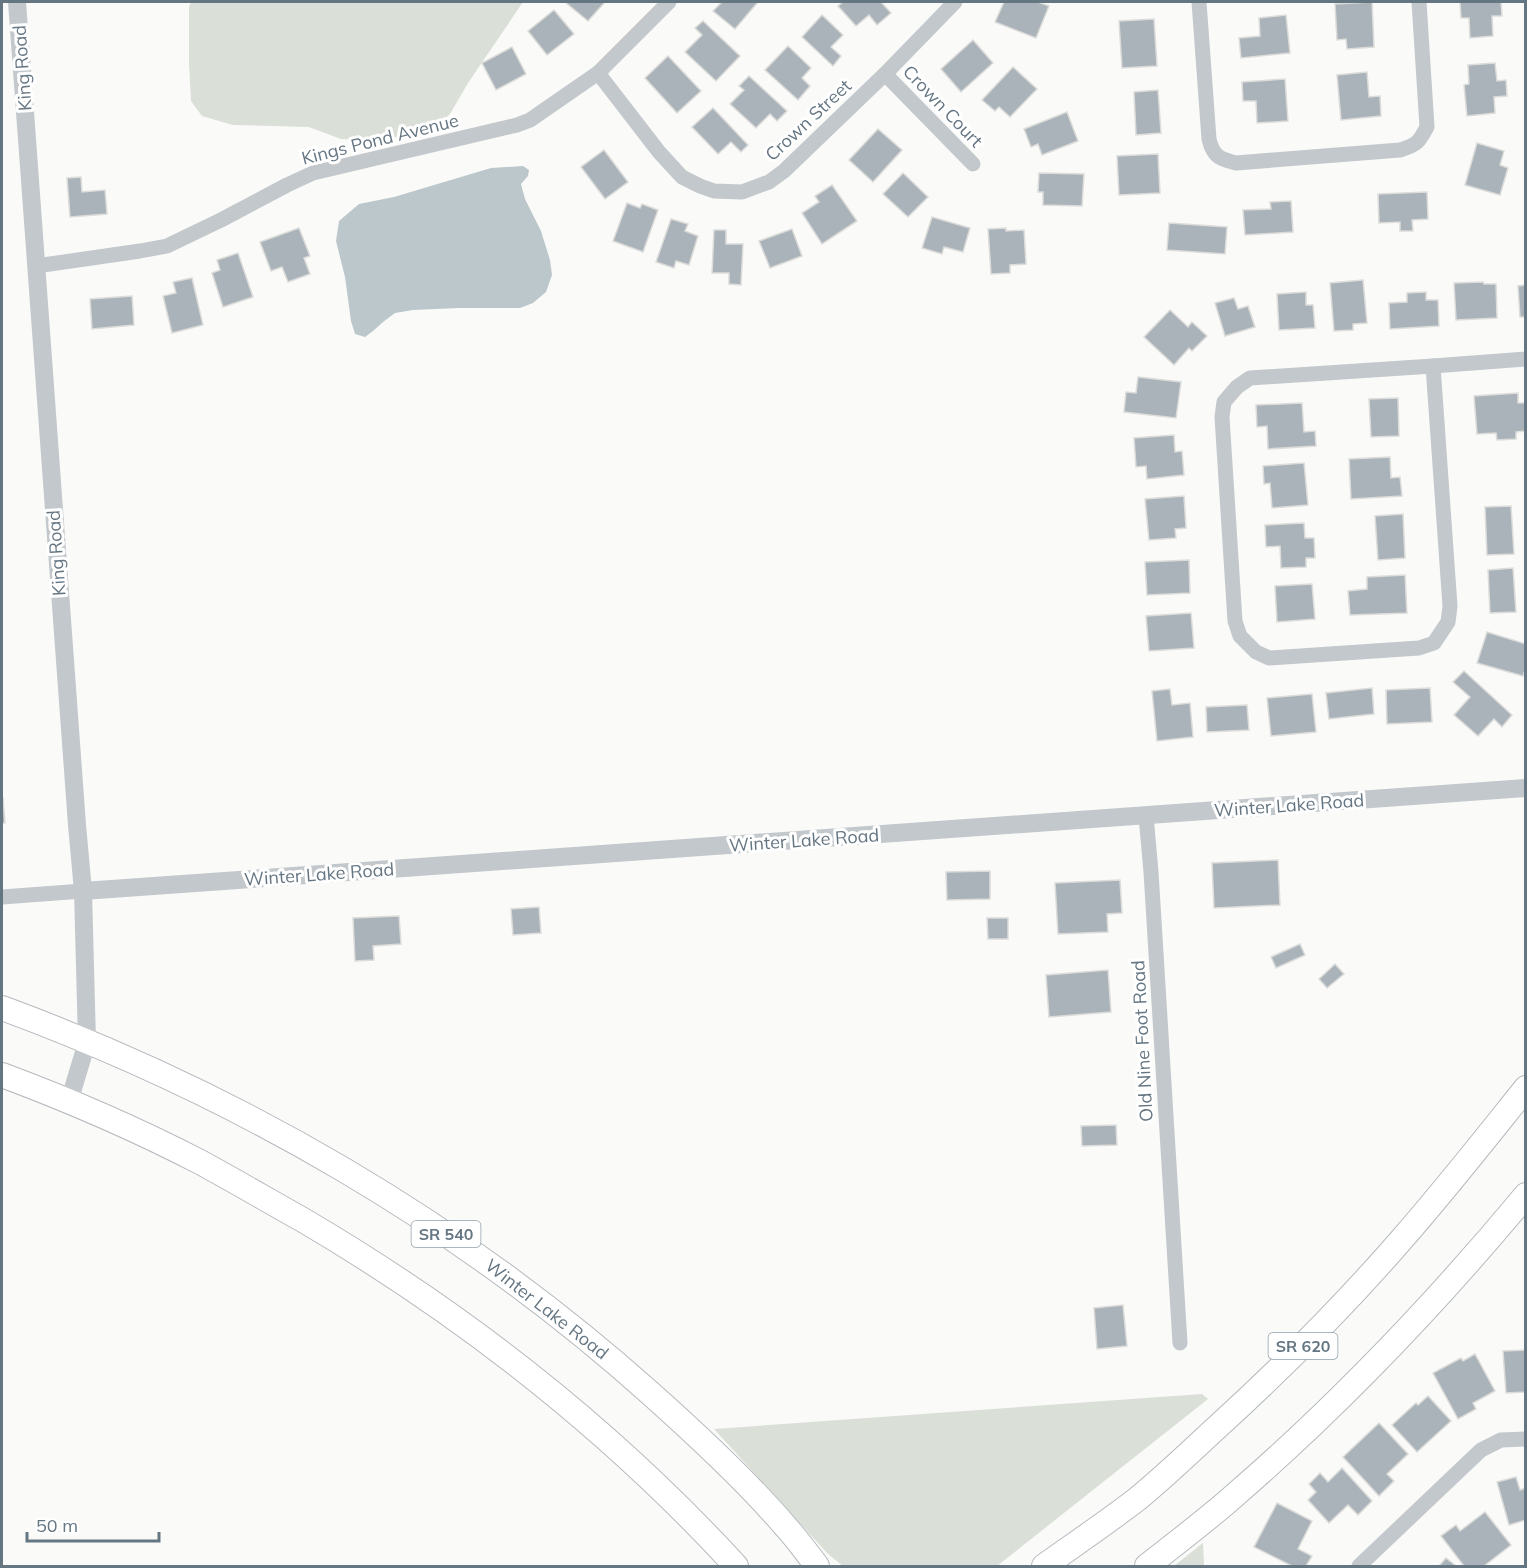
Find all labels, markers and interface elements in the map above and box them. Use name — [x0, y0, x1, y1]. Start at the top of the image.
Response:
street label: King Road — [8, 24, 36, 112]
street label: Crown Court — [898, 60, 988, 152]
street label: Crown Street — [760, 74, 856, 166]
street label: Kings Pond Avenue — [299, 108, 461, 170]
street label: King Road — [42, 509, 70, 597]
street label: Winter Lake Road — [1213, 788, 1365, 822]
street label: Winter Lake Road — [728, 823, 880, 857]
street label: Winter Lake Road — [243, 857, 395, 891]
street label: Old Nine Foot Road — [1126, 960, 1158, 1122]
road number: SR 540 — [412, 1221, 480, 1247]
street label: Winter Lake Road — [481, 1254, 613, 1364]
road number: SR 620 — [1268, 1333, 1338, 1359]
scale bar — [27, 1505, 159, 1543]
text: 50 m — [36, 1514, 78, 1537]

